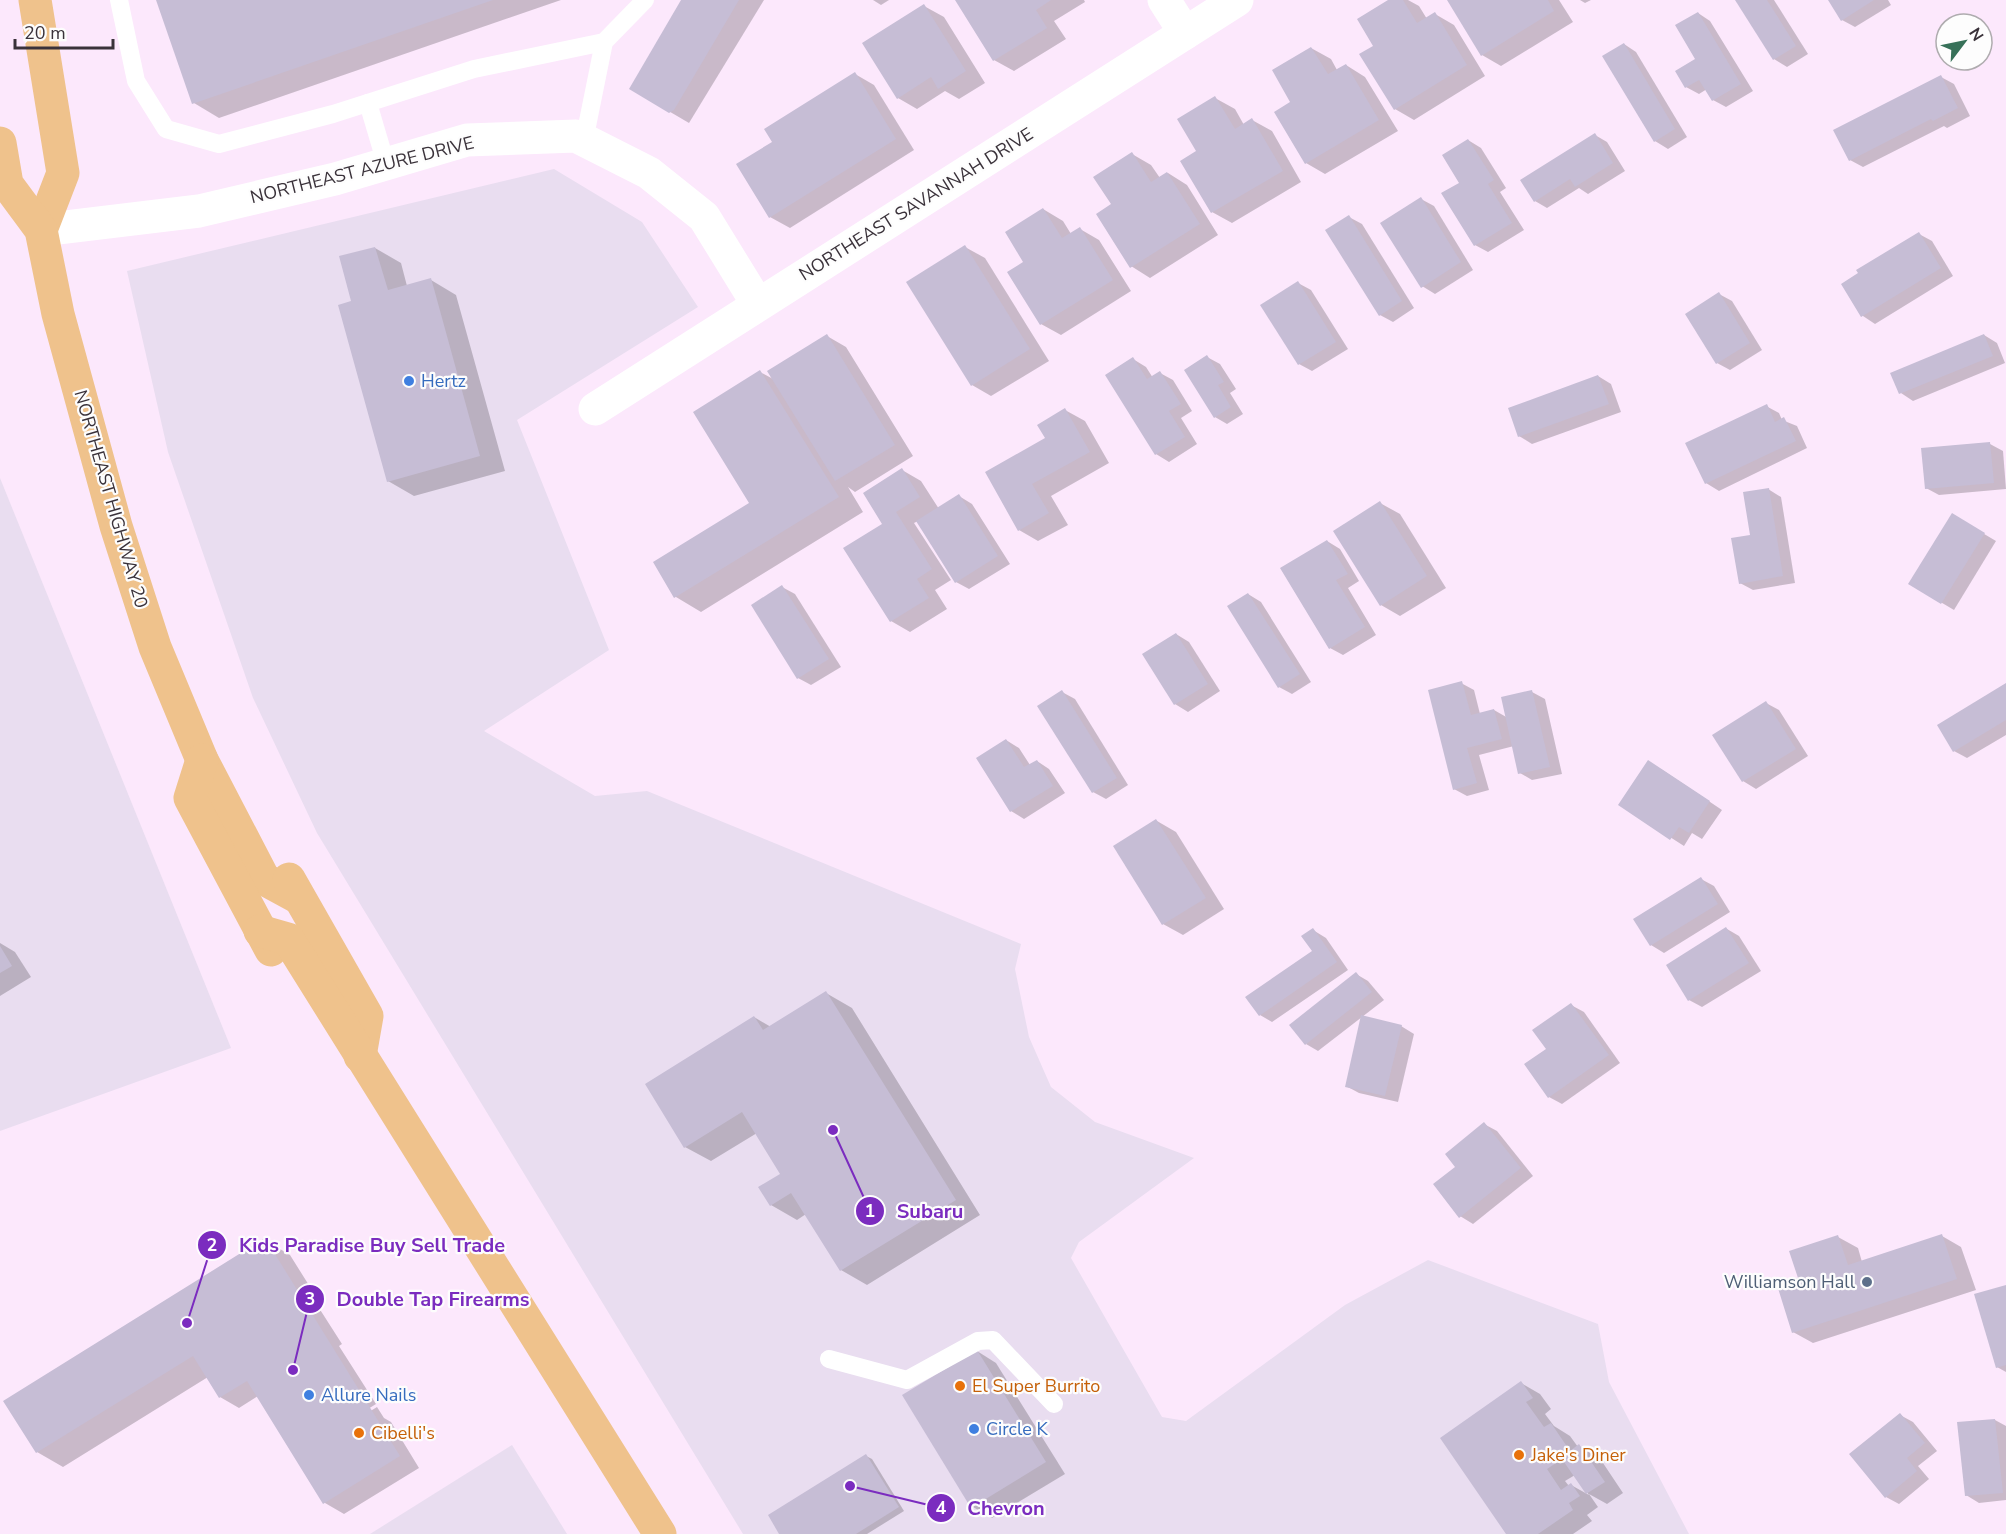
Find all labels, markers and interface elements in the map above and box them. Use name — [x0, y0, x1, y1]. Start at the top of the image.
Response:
scale bar — [15, 12, 112, 50]
north arrow — [1934, 12, 1994, 72]
text: 20 m — [24, 21, 66, 45]
text: N — [1963, 24, 1988, 45]
street label: NORTHEAST SAVANNAH DRIVE — [794, 122, 1038, 286]
street label: NORTHEAST AZURE DRIVE — [248, 131, 476, 209]
place label: Hertz — [421, 369, 466, 393]
marker: Hertz — [402, 374, 416, 388]
street label: NORTHEAST HIGHWAY 20 — [68, 387, 154, 611]
callout: Subaru — [855, 1192, 975, 1230]
text: Subaru — [897, 1198, 963, 1225]
text: 1 — [865, 1199, 875, 1223]
callout: Kids Paradise Buy Sell Trade — [197, 1226, 517, 1264]
text: Kids Paradise Buy Sell Trade — [239, 1232, 505, 1259]
text: 2 — [207, 1233, 217, 1257]
place label: Williamson Hall — [1724, 1270, 1856, 1294]
marker: Williamson Hall — [1860, 1275, 1874, 1289]
callout: Double Tap Firearms — [295, 1280, 542, 1318]
text: Double Tap Firearms — [337, 1286, 530, 1313]
text: 3 — [305, 1287, 315, 1311]
place label: El Super Burrito — [972, 1374, 1100, 1398]
marker: El Super Burrito — [953, 1379, 967, 1393]
place label: Allure Nails — [321, 1383, 416, 1407]
marker: Allure Nails — [302, 1388, 316, 1402]
place label: Circle K — [986, 1417, 1048, 1441]
place label: Cibelli's — [371, 1421, 435, 1445]
marker: Circle K — [967, 1422, 981, 1436]
marker: Cibelli's — [352, 1426, 366, 1440]
place label: Jake's Diner — [1530, 1443, 1626, 1467]
marker: Jake's Diner — [1512, 1448, 1526, 1462]
callout: Chevron — [926, 1489, 1057, 1527]
text: Chevron — [967, 1495, 1045, 1522]
text: 4 — [936, 1496, 947, 1520]

